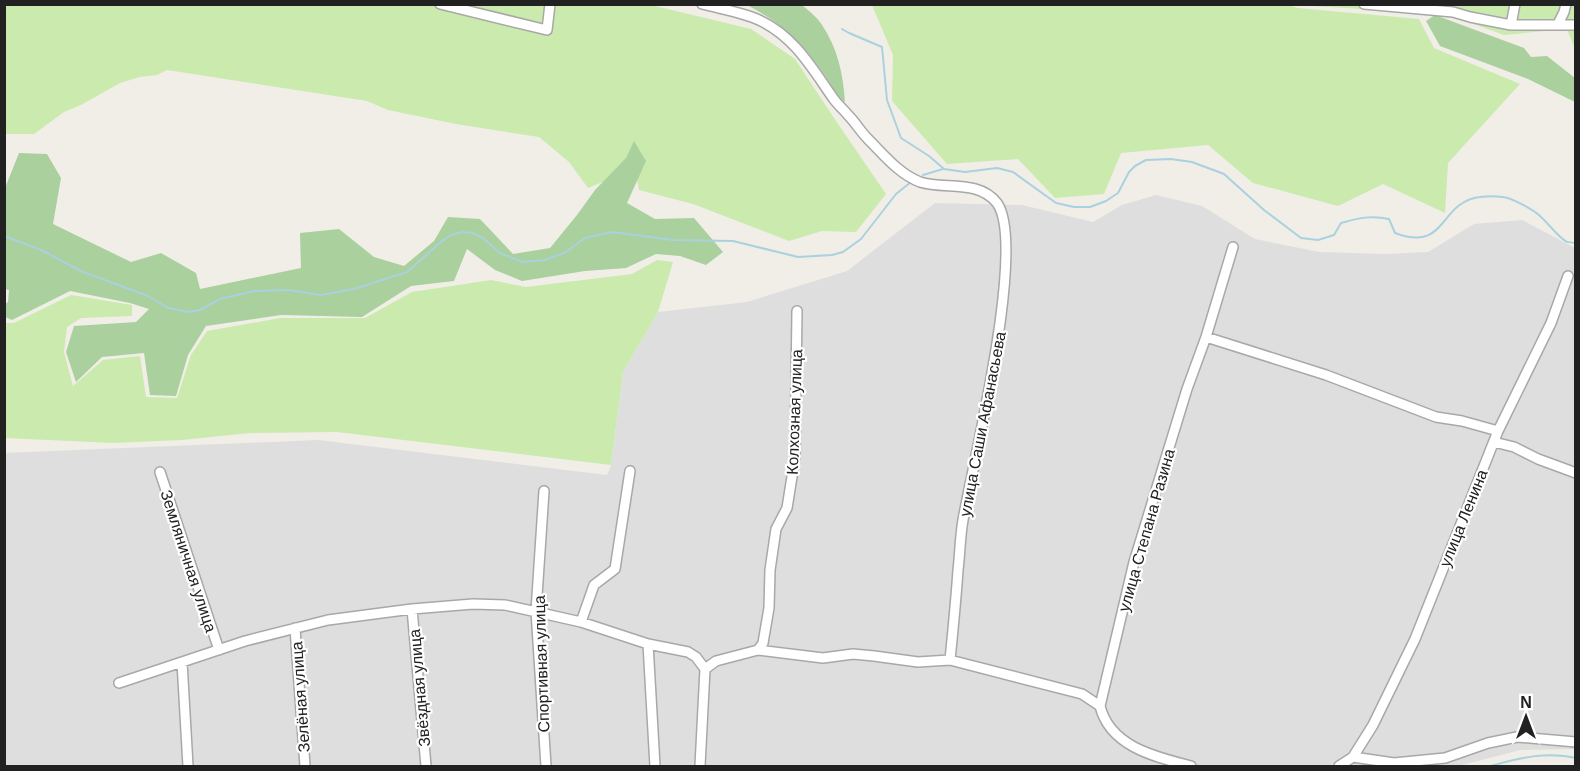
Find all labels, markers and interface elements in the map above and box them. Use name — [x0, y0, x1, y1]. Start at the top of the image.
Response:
street label: улица Саши Афанасьева — [956, 330, 1009, 518]
street label: Колхозная улица — [784, 349, 805, 475]
street label: улица Степана Разина — [1115, 447, 1178, 614]
street label: улица Ленина — [1436, 467, 1491, 569]
street label: Земляничная улица — [157, 488, 220, 634]
street label: Спортивная улица — [531, 595, 552, 733]
street label: Звёздная улица — [406, 628, 433, 748]
street label: Зелёная улица — [288, 641, 313, 753]
north arrow — [1496, 687, 1556, 747]
text: N — [1520, 694, 1532, 711]

